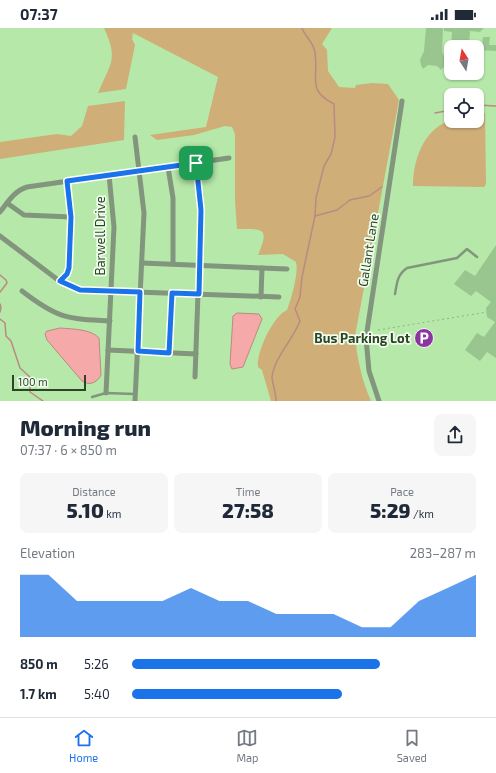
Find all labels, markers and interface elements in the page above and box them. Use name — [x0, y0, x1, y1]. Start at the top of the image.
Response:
text: 07:37 — [20, 5, 58, 23]
north arrow — [444, 40, 484, 80]
map controls — [444, 40, 484, 128]
button: locate — [444, 88, 484, 128]
pin — [179, 146, 213, 180]
icon: arrive — [185, 152, 207, 174]
street label: Barwell Drive — [92, 196, 108, 276]
street label: Gallant Lane — [354, 212, 382, 288]
parking icon: Bus Parking Lot — [413, 327, 435, 349]
place label: Bus Parking Lot — [314, 330, 411, 346]
scale bar — [12, 373, 86, 392]
text: 100 m — [18, 375, 48, 388]
text: Morning run — [20, 414, 151, 440]
button: share — [434, 414, 476, 456]
text: 07:37 · 6 × 850 m — [20, 442, 117, 458]
text: Distance — [72, 485, 116, 498]
text: Time — [236, 485, 260, 498]
text: Pace — [390, 485, 414, 498]
text: 5.10 — [66, 498, 104, 522]
text: 27:58 — [222, 498, 274, 522]
text: 5:29 — [370, 498, 411, 522]
text: km — [104, 507, 122, 520]
text: /km — [411, 507, 434, 520]
text: Elevation — [20, 545, 75, 561]
text: 283–287 m — [410, 545, 476, 561]
text: 850 m — [20, 656, 58, 672]
text: 5:26 — [84, 656, 109, 672]
text: 1.7 km — [20, 686, 57, 702]
text: 5:40 — [84, 686, 110, 702]
tab: Home — [69, 727, 98, 764]
tab: Map — [236, 727, 259, 764]
tab: Saved — [397, 727, 427, 764]

